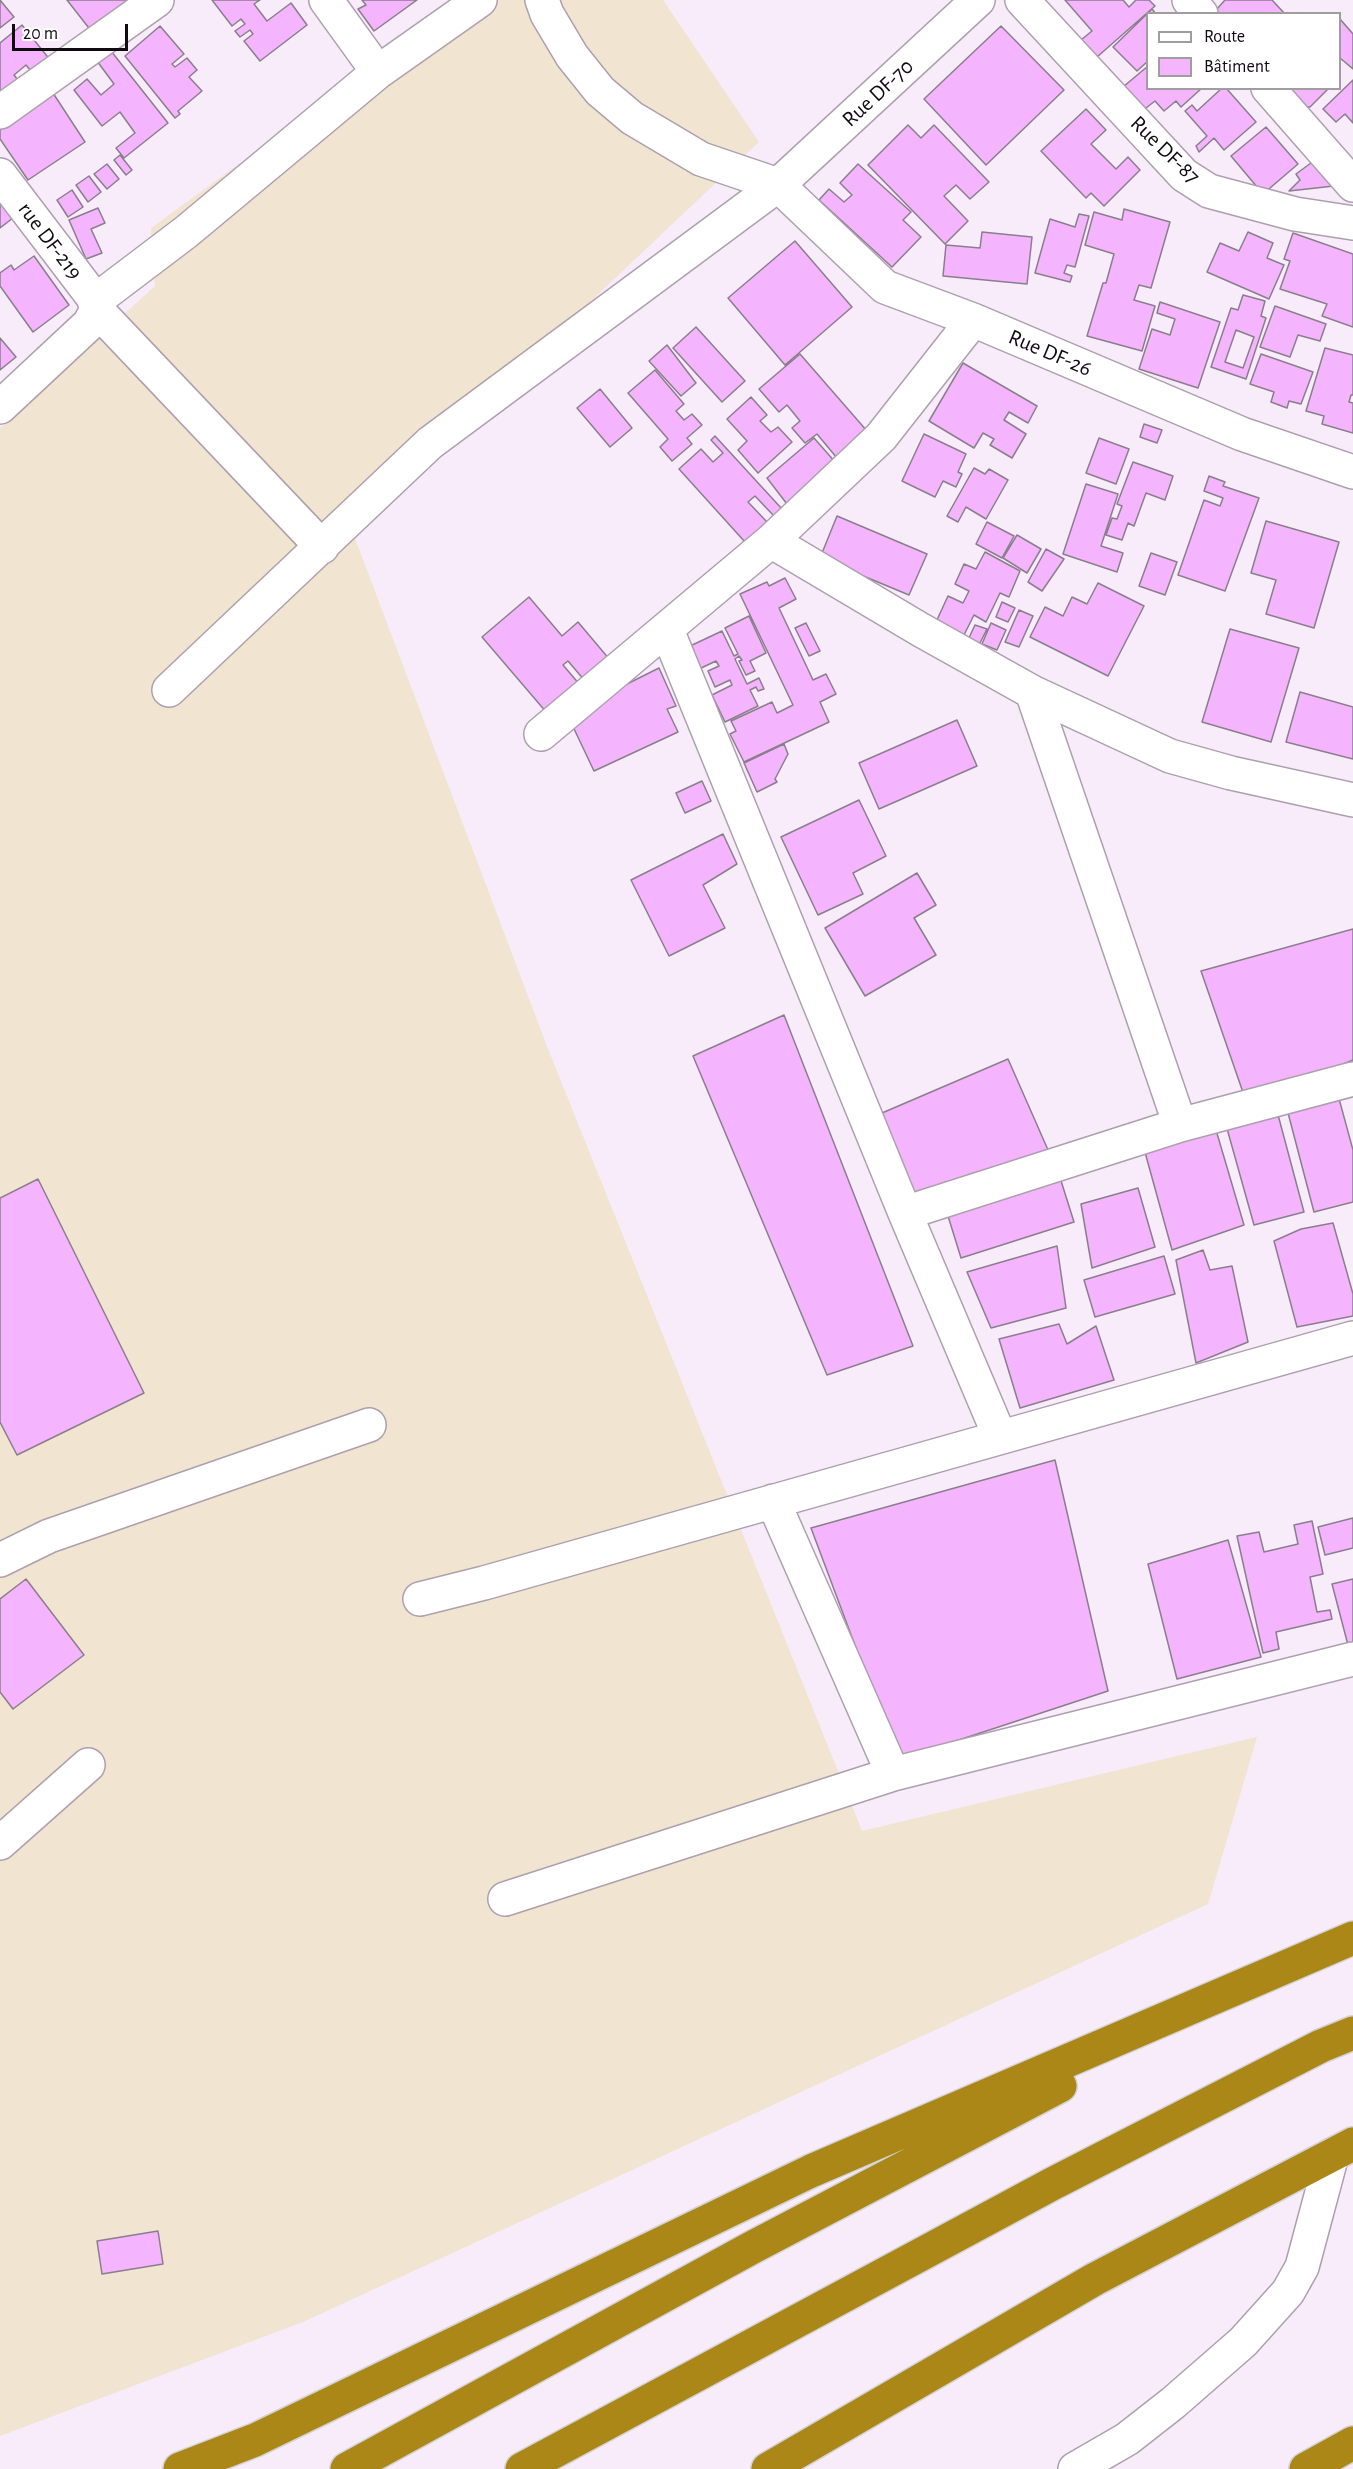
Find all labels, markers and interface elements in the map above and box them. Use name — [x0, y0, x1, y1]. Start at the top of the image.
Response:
scale bar — [15, 12, 130, 50]
legend — [1146, 12, 1341, 90]
text: 20 m — [23, 25, 58, 43]
text: Route — [1204, 28, 1245, 46]
street label: Rue DF-70 — [837, 53, 919, 133]
text: Bâtiment — [1204, 58, 1270, 76]
street label: Rue DF-87 — [1125, 110, 1205, 190]
street label: rue DF-219 — [12, 197, 88, 285]
street label: Rue DF-26 — [1005, 324, 1095, 382]

